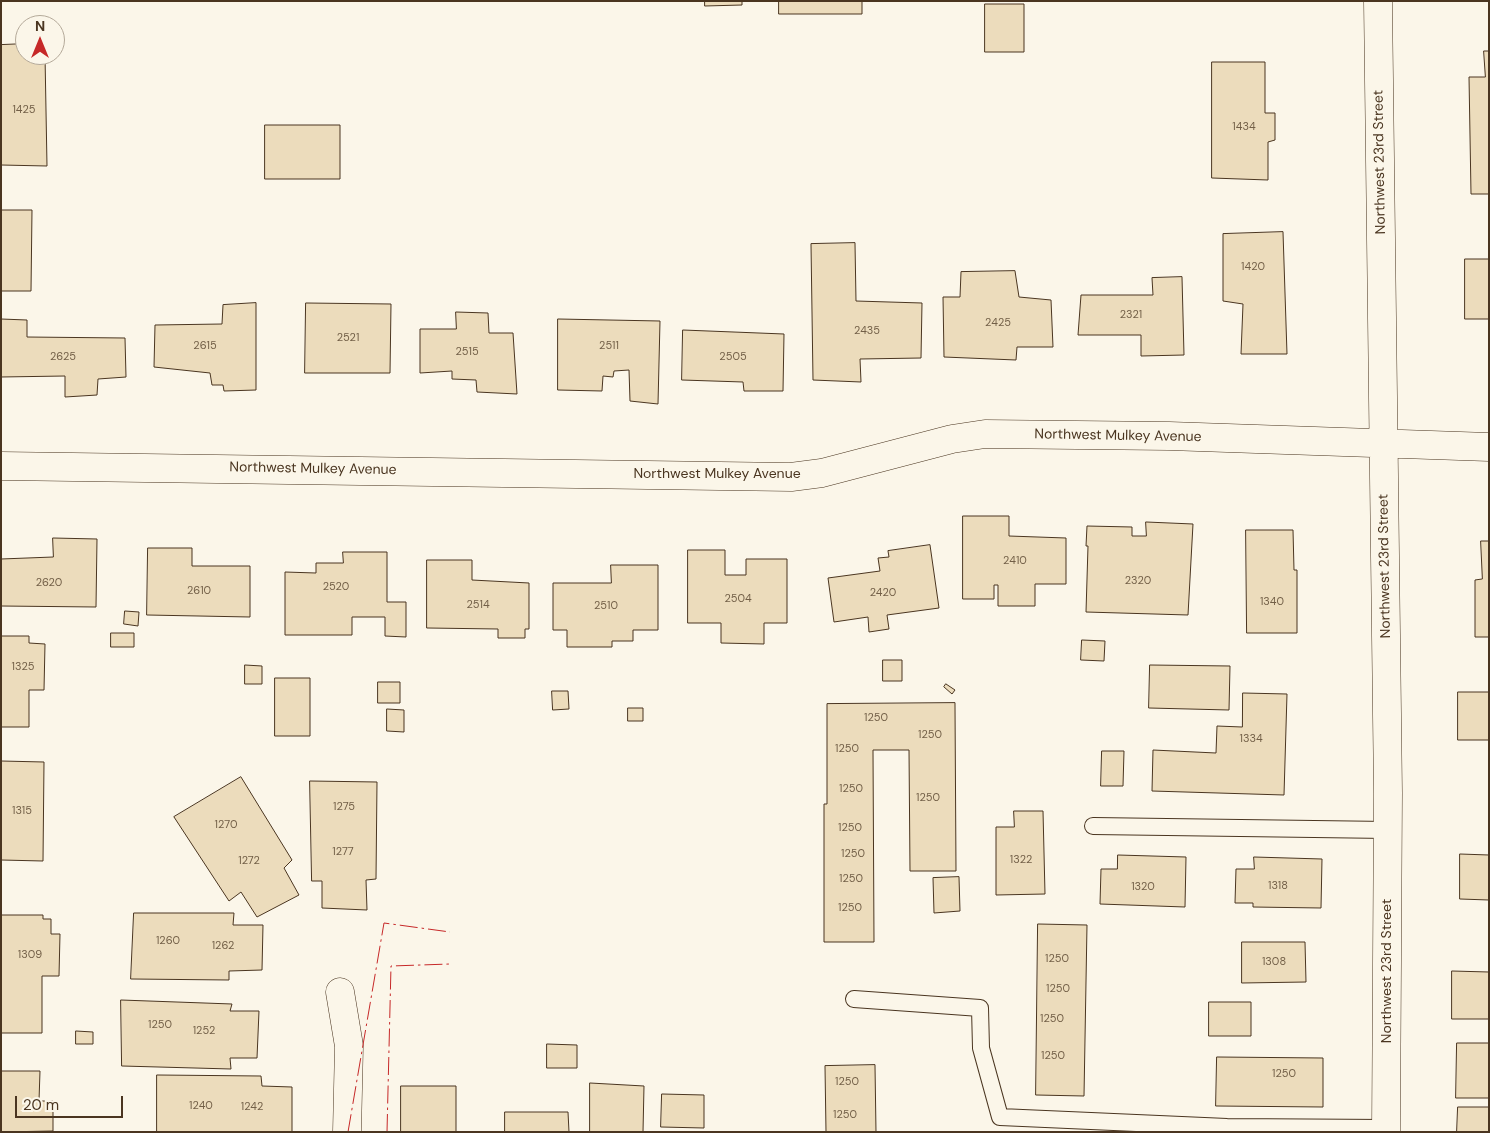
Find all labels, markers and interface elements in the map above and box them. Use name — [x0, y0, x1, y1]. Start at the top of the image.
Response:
north arrow — [15, 15, 65, 65]
text: N — [35, 17, 45, 35]
street label: Northwest 23rd Street — [1370, 90, 1390, 234]
house number: 1425 — [12, 103, 36, 117]
house number: 1434 — [1232, 120, 1256, 134]
house number: 1420 — [1241, 260, 1265, 274]
house number: 2321 — [1120, 308, 1142, 322]
house number: 2425 — [985, 316, 1011, 330]
house number: 2435 — [854, 324, 880, 338]
house number: 2521 — [337, 331, 359, 345]
house number: 2615 — [193, 339, 217, 353]
house number: 2511 — [599, 339, 619, 353]
house number: 2515 — [455, 345, 479, 359]
house number: 2625 — [50, 350, 76, 364]
house number: 2505 — [719, 350, 747, 364]
street label: Northwest Mulkey Avenue — [1034, 426, 1202, 446]
street label: Northwest Mulkey Avenue — [229, 459, 397, 479]
street label: Northwest Mulkey Avenue — [633, 466, 801, 482]
street label: Northwest 23rd Street — [1375, 494, 1395, 638]
house number: 2410 — [1003, 554, 1027, 568]
house number: 2320 — [1125, 574, 1151, 588]
house number: 2620 — [36, 576, 62, 590]
house number: 2520 — [323, 580, 349, 594]
house number: 2610 — [187, 584, 211, 598]
house number: 2420 — [870, 586, 896, 600]
house number: 2504 — [724, 592, 752, 606]
house number: 1340 — [1260, 595, 1284, 609]
house number: 2514 — [466, 598, 490, 612]
house number: 2510 — [594, 599, 618, 613]
house number: 1325 — [12, 660, 34, 674]
house number: 1250 — [864, 711, 888, 725]
house number: 1250 — [918, 728, 942, 742]
house number: 1334 — [1239, 732, 1263, 746]
house number: 1250 — [835, 742, 859, 756]
house number: 1250 — [839, 782, 863, 796]
house number: 1250 — [916, 791, 940, 805]
house number: 1275 — [333, 800, 355, 814]
house number: 1315 — [12, 804, 32, 818]
house number: 1270 — [215, 818, 237, 832]
house number: 1250 — [838, 821, 862, 835]
house number: 1277 — [332, 845, 354, 859]
house number: 1250 — [841, 847, 865, 861]
house number: 1322 — [1010, 853, 1032, 867]
house number: 1272 — [238, 854, 260, 868]
house number: 1250 — [839, 872, 863, 886]
house number: 1318 — [1268, 879, 1288, 893]
house number: 1320 — [1131, 880, 1155, 894]
street label: Northwest 23rd Street — [1379, 899, 1395, 1043]
house number: 1250 — [838, 901, 862, 915]
house number: 1260 — [156, 934, 180, 948]
house number: 1262 — [212, 939, 234, 953]
house number: 1309 — [18, 948, 42, 962]
house number: 1250 — [1045, 952, 1069, 966]
house number: 1308 — [1262, 955, 1286, 969]
house number: 1250 — [1046, 982, 1070, 996]
house number: 1250 — [1040, 1012, 1064, 1026]
house number: 1250 — [148, 1018, 172, 1032]
house number: 1252 — [193, 1024, 215, 1038]
house number: 1250 — [1041, 1049, 1065, 1063]
house number: 1250 — [1272, 1067, 1296, 1081]
house number: 1250 — [835, 1075, 859, 1089]
scale bar — [18, 1086, 125, 1118]
text: 20 m — [23, 1095, 59, 1115]
house number: 1240 — [189, 1099, 213, 1113]
house number: 1242 — [241, 1100, 263, 1114]
house number: 1250 — [833, 1108, 857, 1122]

